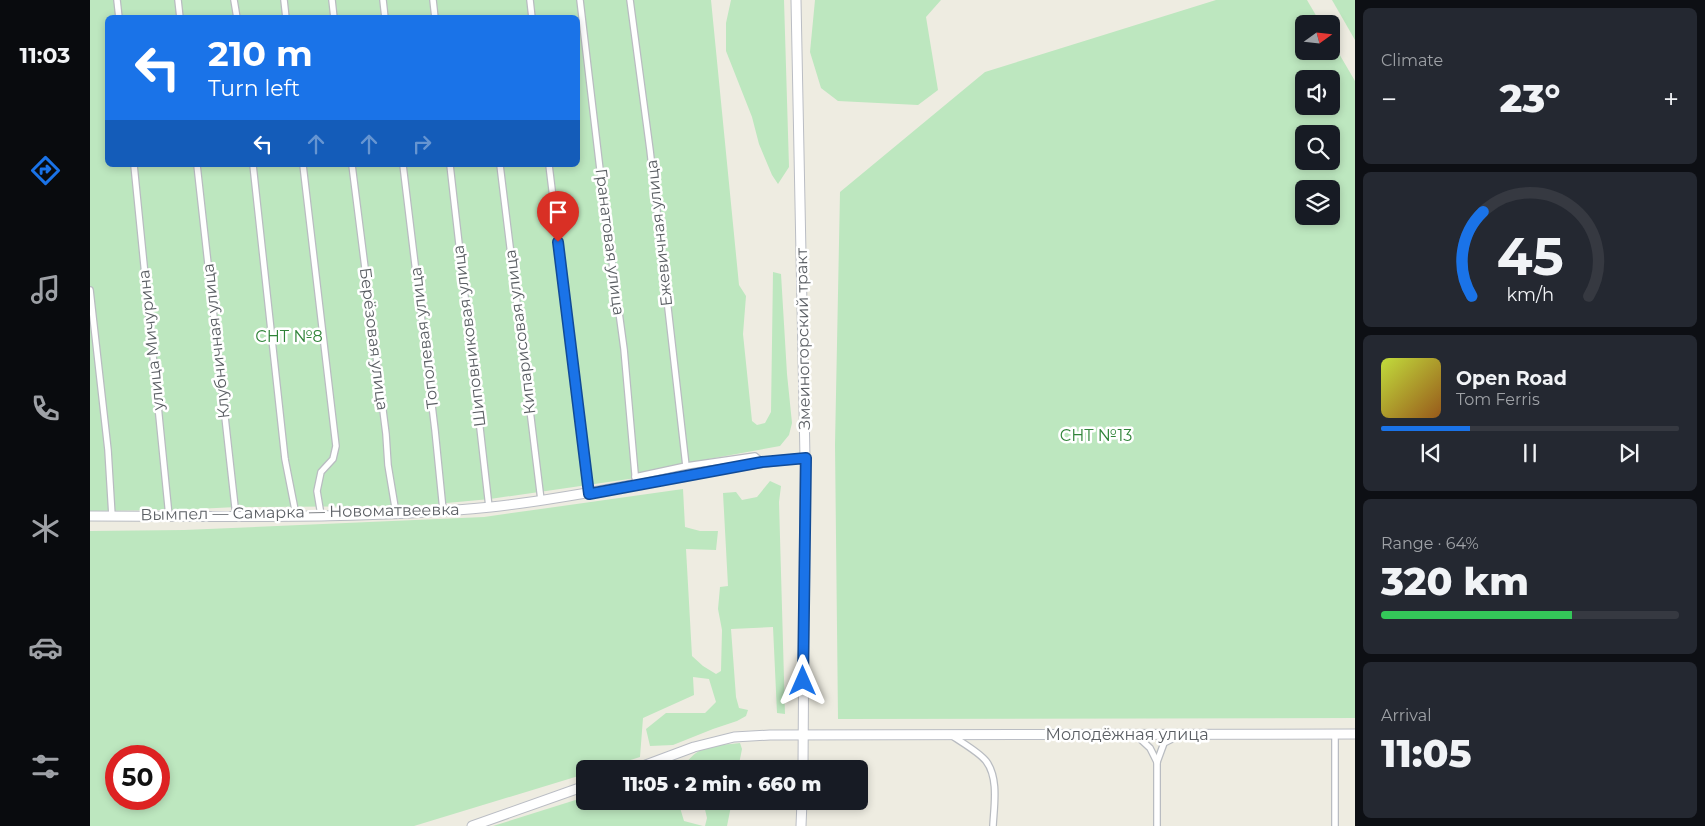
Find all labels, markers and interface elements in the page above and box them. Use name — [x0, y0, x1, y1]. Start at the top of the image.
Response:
north arrow — [1295, 15, 1340, 60]
map controls — [1295, 15, 1340, 225]
text: 210 m — [208, 32, 313, 75]
icon: left — [125, 35, 190, 100]
text: 11:03 — [20, 42, 70, 69]
text: Climate — [1381, 51, 1443, 70]
button: sound — [1295, 70, 1340, 115]
text: Turn left — [208, 75, 300, 102]
text: 23° — [1500, 75, 1560, 122]
text: − — [1381, 82, 1397, 116]
text: + — [1663, 82, 1679, 116]
button: search — [1295, 125, 1340, 170]
icon: left — [249, 130, 277, 158]
icon: ahead — [302, 130, 330, 158]
icon: ahead — [355, 130, 383, 158]
icon: right — [408, 130, 436, 158]
icon: directions — [28, 153, 63, 188]
street label: Ежевичная улица — [642, 159, 676, 307]
street label: Гранатовая улица — [592, 167, 628, 317]
button: layers — [1295, 180, 1340, 225]
pin — [537, 191, 579, 242]
icon: arrive — [544, 198, 572, 226]
text: 45 — [1497, 225, 1563, 288]
street label: Шиповниковая улица — [448, 244, 490, 428]
street label: Кипарисовая улица — [500, 248, 540, 416]
street label: Змеиногорский тракт — [792, 248, 814, 430]
street label: Клубничная улица — [198, 263, 234, 419]
street label: Берёзовая улица — [356, 266, 392, 412]
street label: Тополевая улица — [406, 266, 442, 410]
street label: улица Мичурина — [134, 269, 168, 412]
icon: music — [28, 272, 63, 307]
text: km/h — [1506, 284, 1554, 305]
park label: СНТ №8 — [255, 327, 323, 346]
text: Open Road — [1456, 367, 1567, 390]
text: Tom Ferris — [1456, 390, 1540, 409]
icon: phone — [28, 391, 63, 426]
park label: СНТ №13 — [1060, 426, 1132, 445]
icon: previous — [1417, 439, 1445, 467]
icon: pause — [1516, 439, 1544, 467]
icon: next — [1615, 439, 1643, 467]
street label: Вымпел — Самарка — Новоматвеевка — [140, 500, 460, 524]
icon: climate — [28, 511, 63, 546]
text: Range · 64% — [1381, 534, 1479, 553]
text: 320 km — [1381, 558, 1529, 605]
icon: car — [28, 630, 63, 665]
position arrow — [776, 654, 828, 706]
text: Arrival — [1381, 706, 1431, 725]
street label: Молодёжная улица — [1045, 725, 1209, 744]
text: 11:05 — [1381, 730, 1472, 777]
speed limit sign: 50 — [105, 745, 170, 810]
icon: filters — [28, 749, 63, 784]
text: 11:05 · 2 min · 660 m — [623, 773, 821, 796]

